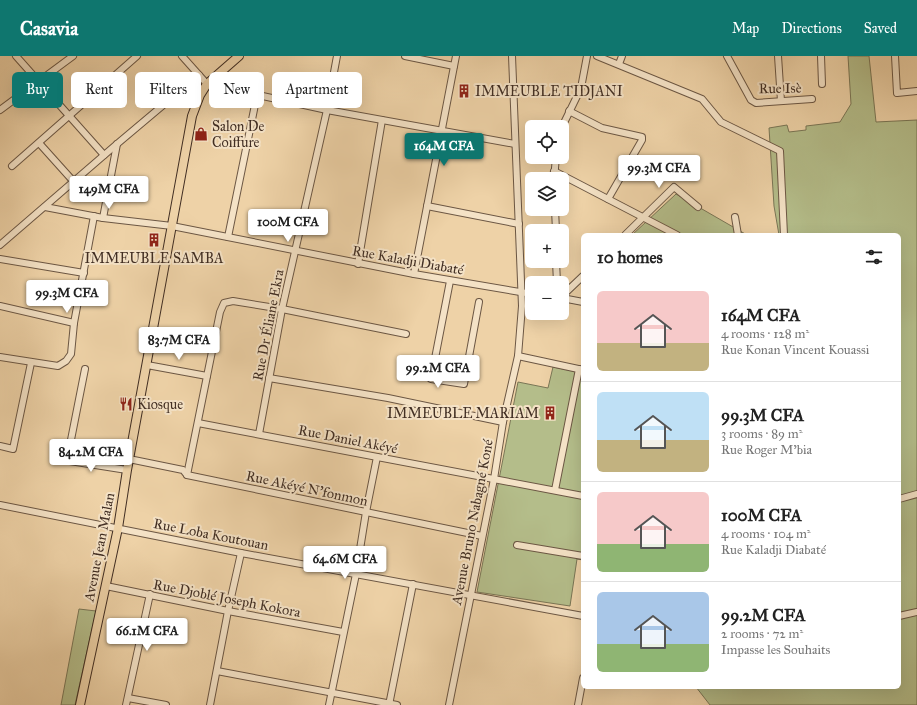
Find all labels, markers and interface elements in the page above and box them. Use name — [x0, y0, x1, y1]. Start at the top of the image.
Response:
text: Casavia — [20, 17, 78, 40]
text: Map — [732, 20, 759, 37]
text: Directions — [781, 20, 842, 37]
text: Saved — [864, 20, 897, 37]
chip: Buy — [12, 72, 63, 108]
chip: Rent — [71, 72, 127, 108]
chip: Filters — [135, 72, 201, 108]
chip: New — [209, 72, 264, 108]
chip: Apartment — [272, 72, 362, 108]
street label: Rue Isè — [758, 80, 802, 97]
building icon: IMMEUBLE TIDJANI — [456, 83, 472, 99]
place label: IMMEUBLE TIDJANI — [475, 83, 623, 101]
place label: Salon De Coiffure — [212, 118, 264, 151]
map controls — [525, 120, 569, 320]
button: locate — [525, 120, 569, 164]
shop icon: Salon De Coiffure — [193, 126, 209, 142]
pin: 164M CFA — [403, 133, 485, 167]
text: 164M CFA — [414, 138, 474, 154]
pin: 99.3M CFA — [613, 155, 705, 189]
text: 99.3M CFA — [627, 160, 691, 176]
button: layers — [525, 172, 569, 216]
pin: 149M CFA — [68, 176, 150, 210]
text: 149M CFA — [78, 181, 140, 197]
pin: 100M CFA — [247, 209, 329, 243]
text: 100M CFA — [257, 214, 319, 230]
button: + — [525, 224, 569, 268]
building icon: IMMEUBLE SAMBA — [146, 232, 162, 248]
street label: Rue Kaladji Diabaté — [351, 242, 465, 279]
icon: filters — [863, 246, 885, 268]
text: 10 homes — [597, 247, 663, 268]
place label: IMMEUBLE SAMBA — [85, 250, 224, 267]
street label: Rue Dr Éliane Ekra — [247, 268, 288, 382]
button: − — [525, 276, 569, 320]
pin: 99.3M CFA — [21, 280, 113, 314]
text: 99.3M CFA — [35, 285, 99, 301]
text: 164M CFA — [721, 305, 800, 326]
icon: home — [629, 307, 677, 355]
text: 4 rooms · 128 m² — [721, 326, 809, 342]
pin: 83.7M CFA — [133, 327, 225, 361]
text: 83.7M CFA — [148, 332, 210, 348]
text: Rue Konan Vincent Kouassi — [721, 342, 869, 358]
pin: 99.2M CFA — [392, 355, 484, 389]
text: 99.2M CFA — [406, 360, 470, 376]
restaurant icon: Kiosque — [118, 396, 134, 412]
place label: Kiosque — [137, 396, 183, 414]
place label: IMMEUBLE MARIAM — [387, 405, 539, 422]
building icon: IMMEUBLE MARIAM — [542, 405, 558, 421]
text: 99.3M CFA — [721, 405, 804, 426]
icon: home — [629, 408, 677, 456]
street label: Rue Daniel Akéyé — [297, 422, 399, 457]
text: 3 rooms · 89 m² — [721, 426, 803, 442]
street label: Avenue Bruno Nabagné Koné — [448, 438, 497, 607]
pin: 84.2M CFA — [45, 439, 137, 473]
text: Rue Roger M'bia — [721, 442, 812, 458]
text: 84.2M CFA — [58, 444, 124, 460]
street label: Rue Akéyé N'fonmon — [245, 467, 370, 510]
street label: Avenue Jean Malan — [80, 491, 119, 604]
text: 100M CFA — [721, 505, 802, 526]
icon: home — [629, 508, 677, 556]
street label: Rue Loba Koutouan — [152, 515, 270, 554]
text: 4 rooms · 104 m² — [721, 526, 811, 542]
text: Rue Kaladji Diabaté — [721, 542, 826, 558]
pin: 64.6M CFA — [299, 546, 391, 580]
text: 64.6M CFA — [312, 551, 378, 567]
street label: Rue Djoblé Joseph Kokora — [152, 576, 302, 622]
text: 99.2M CFA — [721, 605, 806, 626]
icon: home — [629, 608, 677, 656]
pin: 66.1M CFA — [101, 618, 193, 652]
text: 66.1M CFA — [116, 623, 178, 639]
text: 2 rooms · 72 m² — [721, 626, 803, 642]
text: Impasse les Souhaits — [721, 642, 830, 658]

